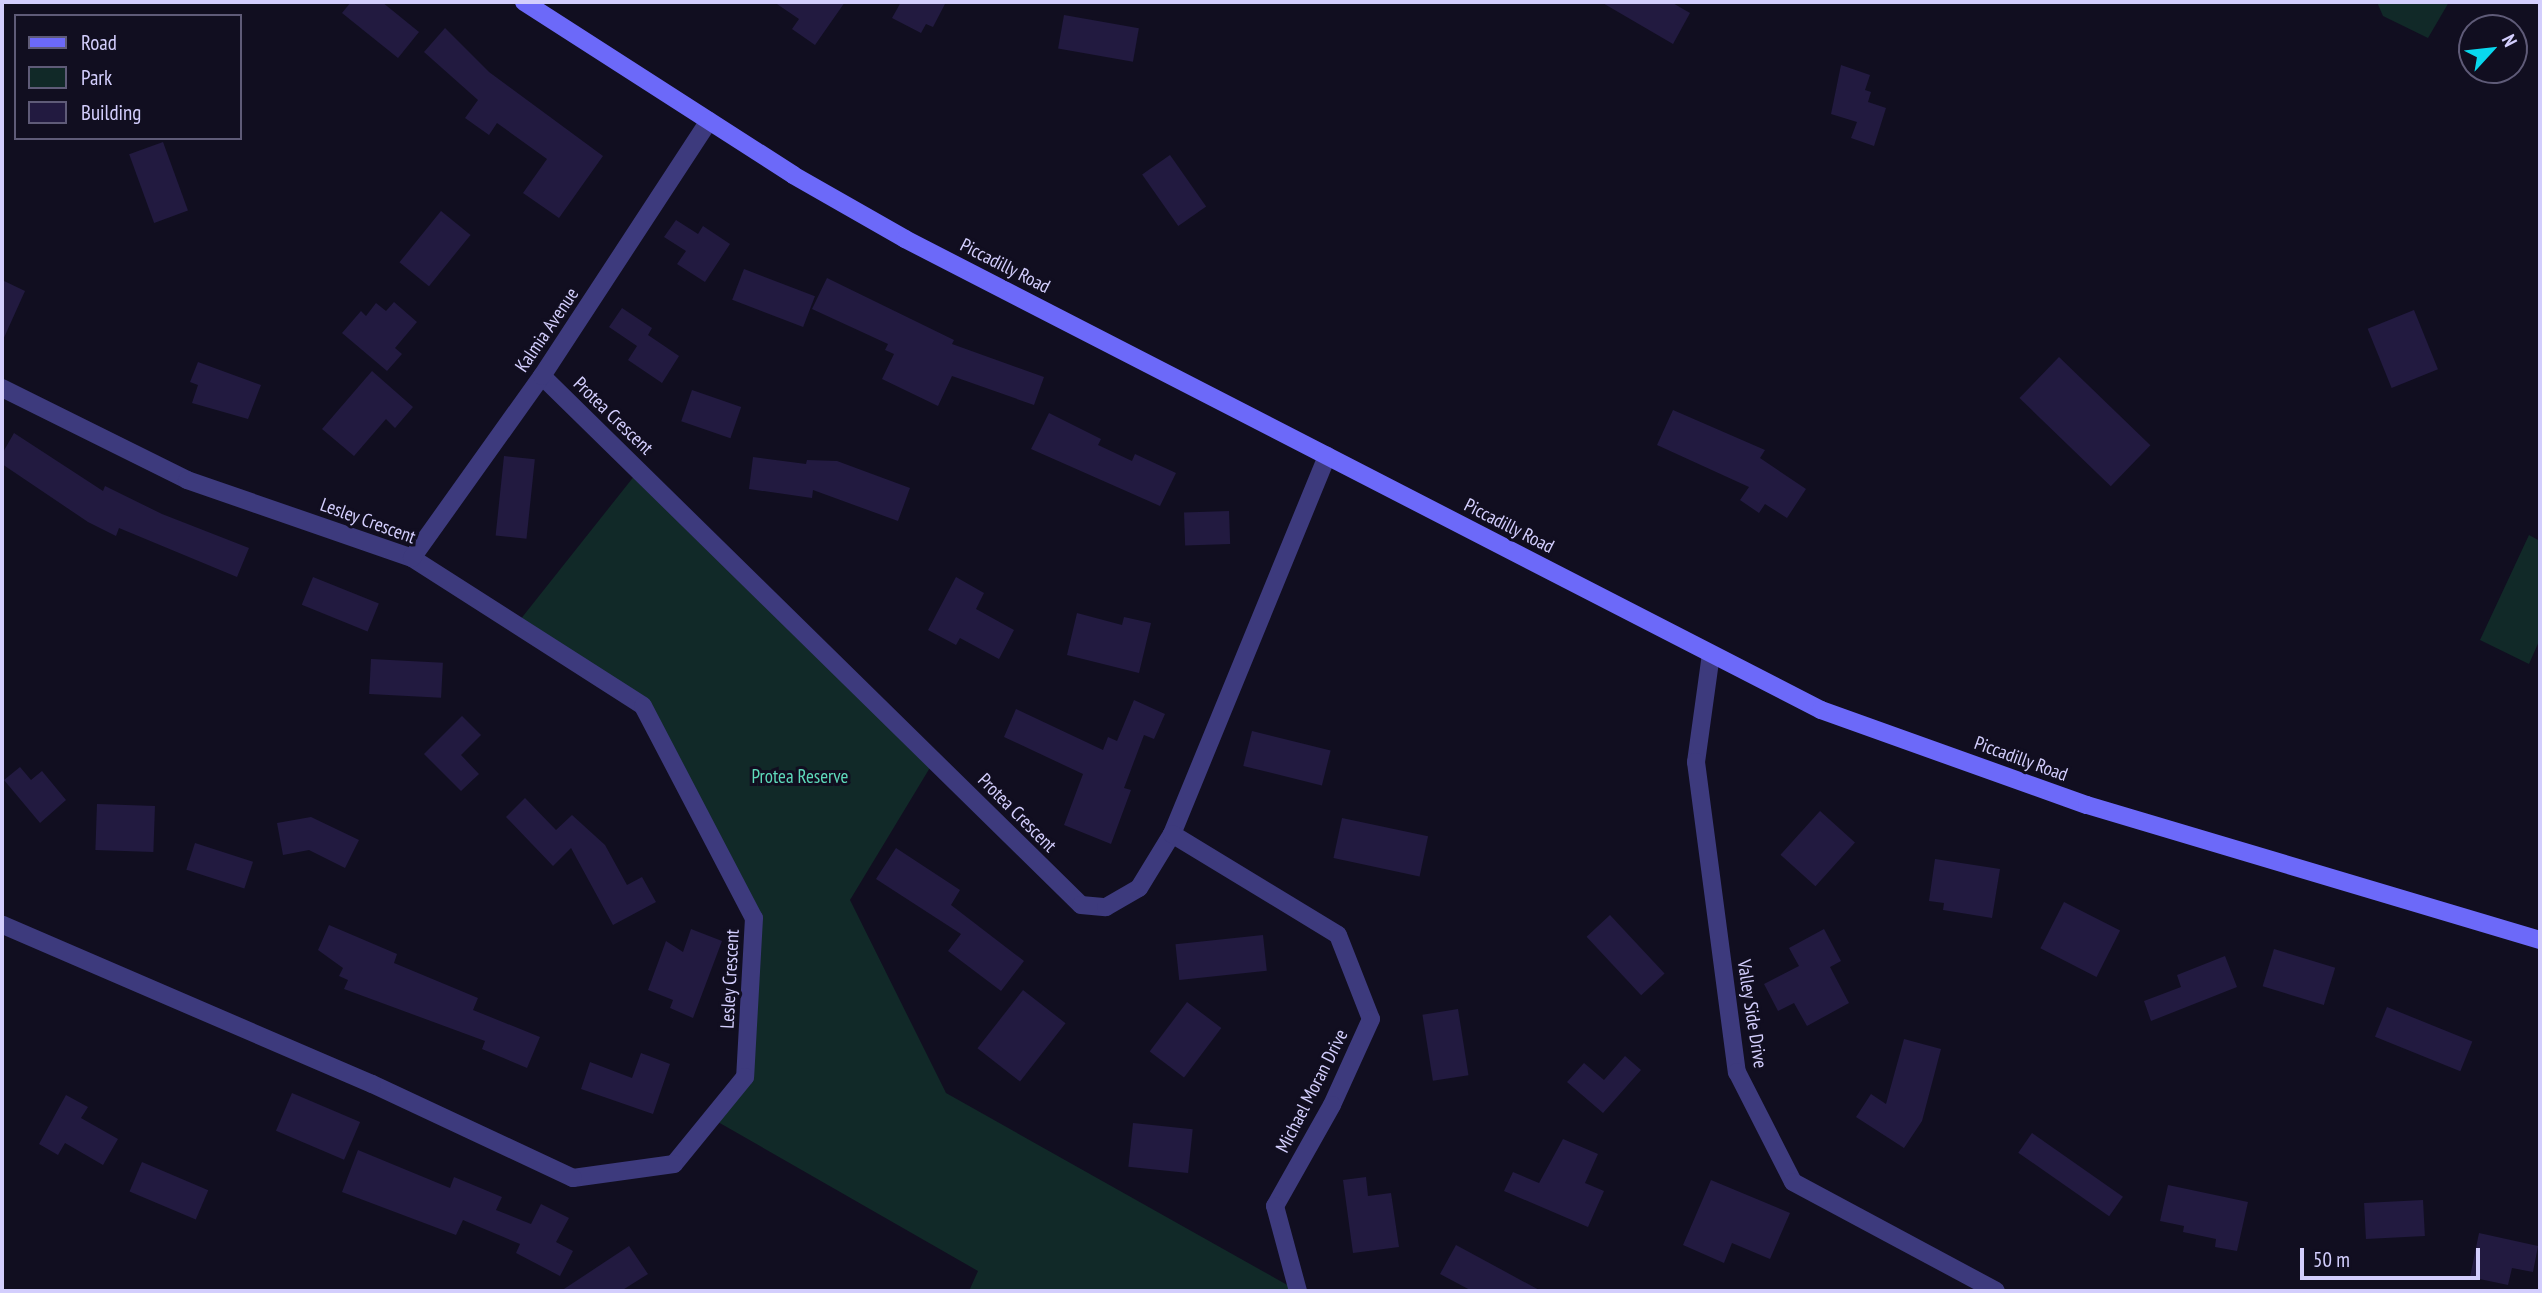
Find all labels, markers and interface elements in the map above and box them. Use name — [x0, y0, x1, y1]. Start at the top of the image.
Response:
legend — [14, 14, 242, 140]
north arrow — [2458, 14, 2528, 84]
text: Road — [81, 29, 117, 56]
text: N — [2497, 30, 2523, 50]
text: Park — [81, 64, 112, 91]
text: Building — [81, 99, 141, 126]
street label: Piccadilly Road — [956, 234, 1054, 298]
street label: Kalmia Avenue — [510, 283, 584, 377]
street label: Protea Crescent — [568, 372, 658, 460]
street label: Lesley Crescent — [317, 493, 419, 549]
street label: Piccadilly Road — [1460, 494, 1558, 558]
street label: Piccadilly Road — [1971, 731, 2071, 787]
park label: Protea Reserve — [752, 766, 848, 788]
street label: Protea Crescent — [973, 769, 1061, 857]
street label: Lesley Crescent — [716, 928, 744, 1030]
street label: Valley Side Drive — [1732, 958, 1772, 1070]
street label: Michael Moran Drive — [1271, 1026, 1353, 1156]
scale bar — [2304, 1234, 2484, 1278]
text: 50 m — [2313, 1246, 2350, 1273]

